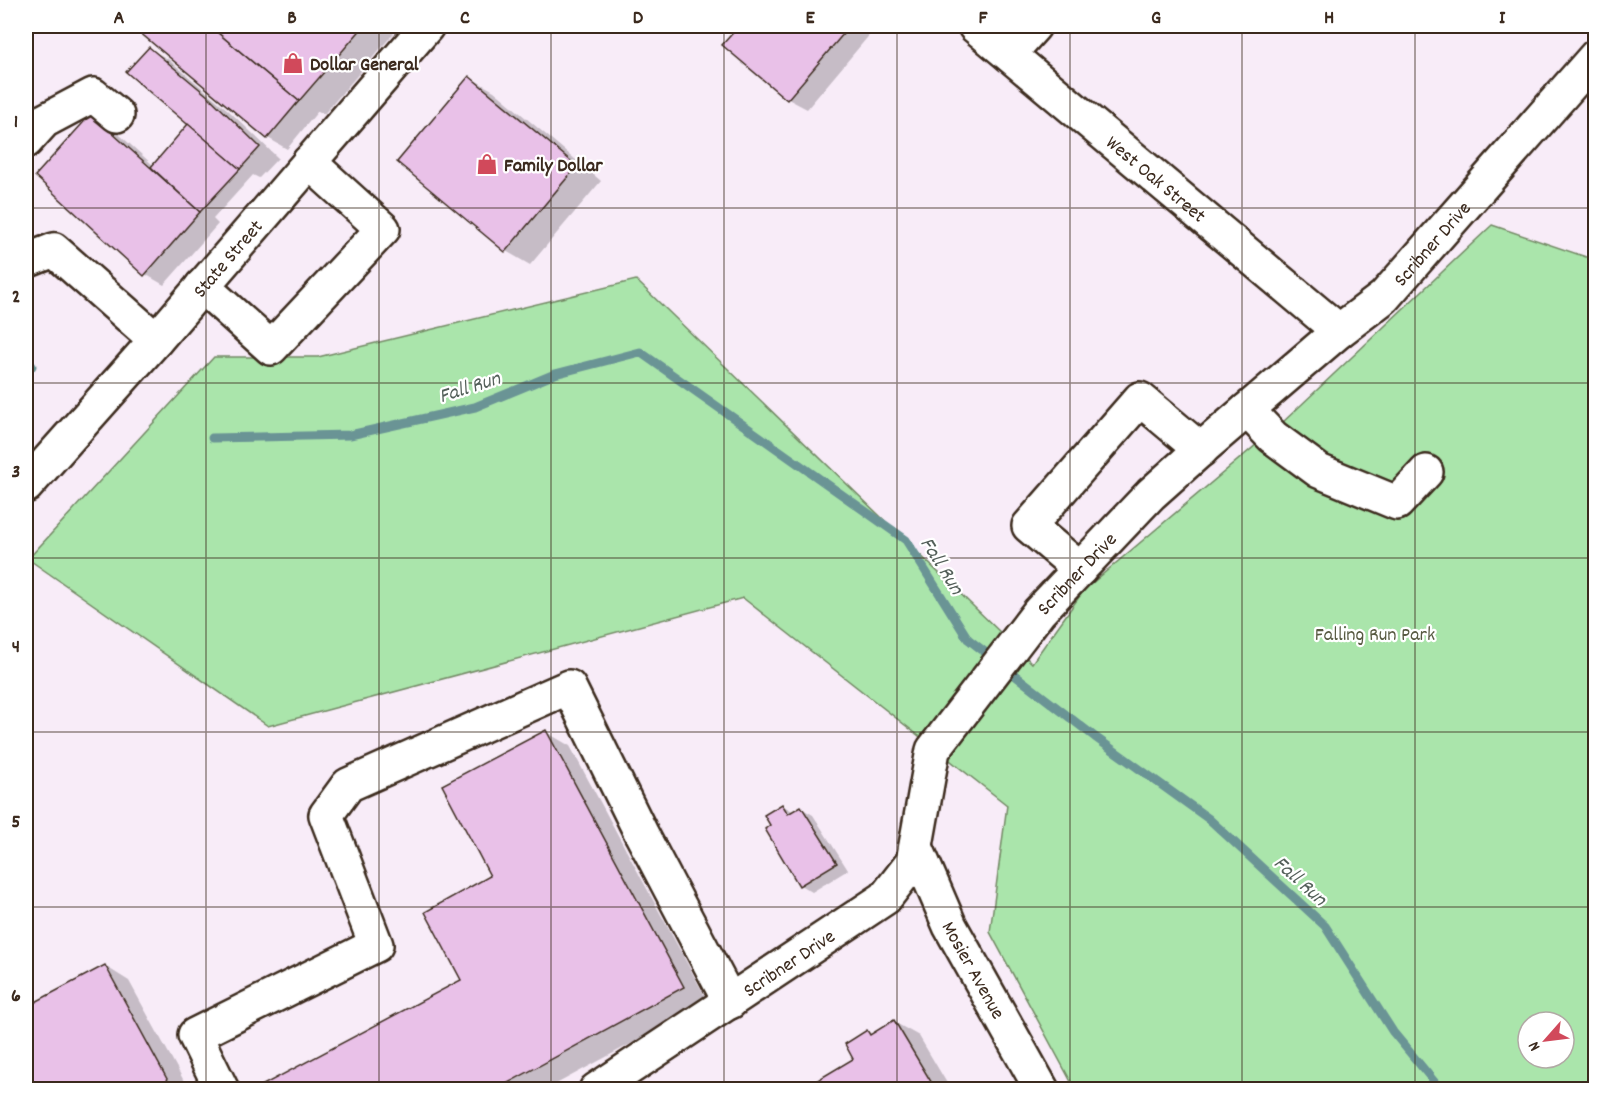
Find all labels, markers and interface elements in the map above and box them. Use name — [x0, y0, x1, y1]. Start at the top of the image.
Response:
text: A — [114, 5, 125, 33]
text: B — [287, 5, 297, 33]
text: C — [460, 5, 470, 33]
text: D — [633, 5, 644, 33]
text: E — [805, 5, 815, 33]
text: F — [979, 5, 989, 33]
text: G — [1151, 5, 1161, 33]
text: H — [1324, 5, 1334, 33]
text: I — [1499, 5, 1506, 33]
shop icon: Dollar General — [281, 51, 305, 75]
place label: Dollar General — [310, 52, 419, 80]
text: 1 — [14, 109, 18, 137]
street label: West Oak Street — [1099, 130, 1211, 231]
shop icon: Family Dollar — [475, 152, 499, 176]
place label: Family Dollar — [504, 153, 603, 181]
street label: Scribner Drive — [1388, 196, 1479, 294]
street label: State Street — [188, 215, 271, 305]
text: 2 — [12, 284, 20, 312]
water label: Fall Run — [435, 364, 506, 413]
text: 3 — [12, 459, 20, 487]
street label: Scribner Drive — [1032, 527, 1125, 623]
water label: Fall Run — [911, 532, 971, 602]
park label: Falling Run Park — [1315, 622, 1435, 650]
text: 4 — [12, 634, 20, 662]
text: 5 — [11, 809, 21, 837]
water label: Fall Run — [1266, 850, 1333, 915]
street label: Mosier Avenue — [933, 917, 1011, 1025]
street label: Scribner Drive — [738, 924, 842, 1005]
text: 6 — [11, 983, 21, 1011]
north arrow — [1516, 1010, 1576, 1070]
text: N — [1523, 1037, 1547, 1055]

